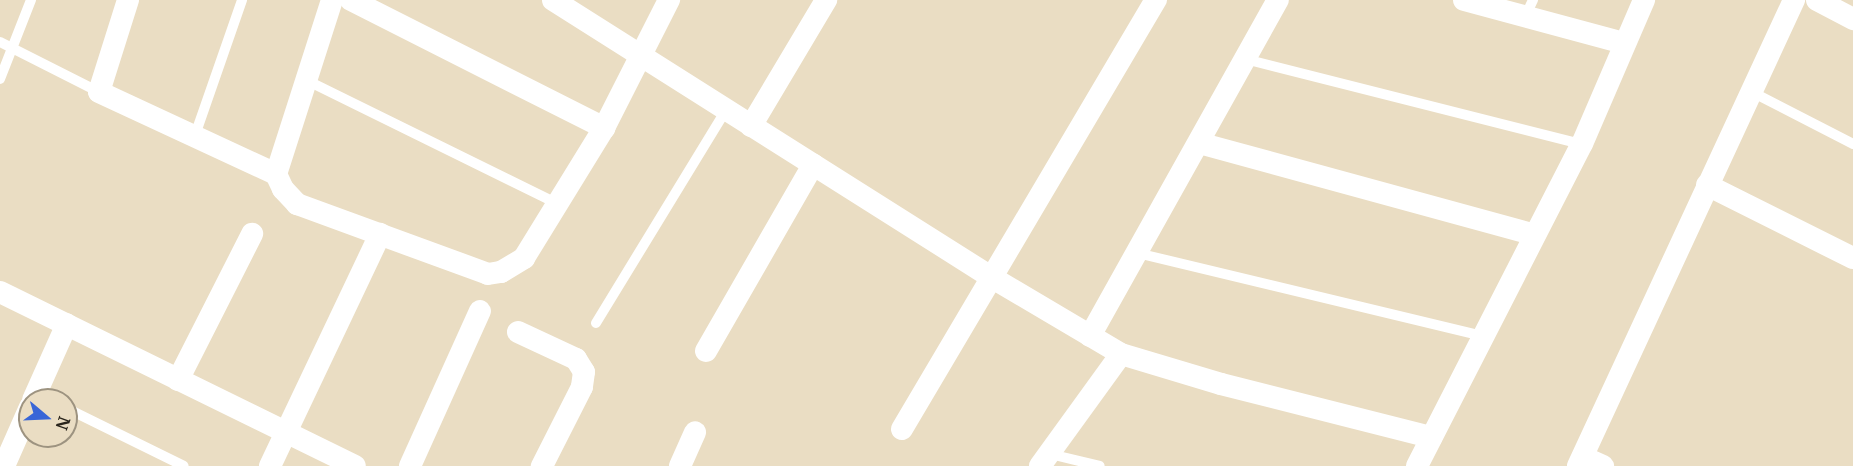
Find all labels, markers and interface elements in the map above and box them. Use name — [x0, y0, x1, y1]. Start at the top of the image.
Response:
north arrow — [18, 388, 78, 448]
text: N — [52, 414, 75, 432]

